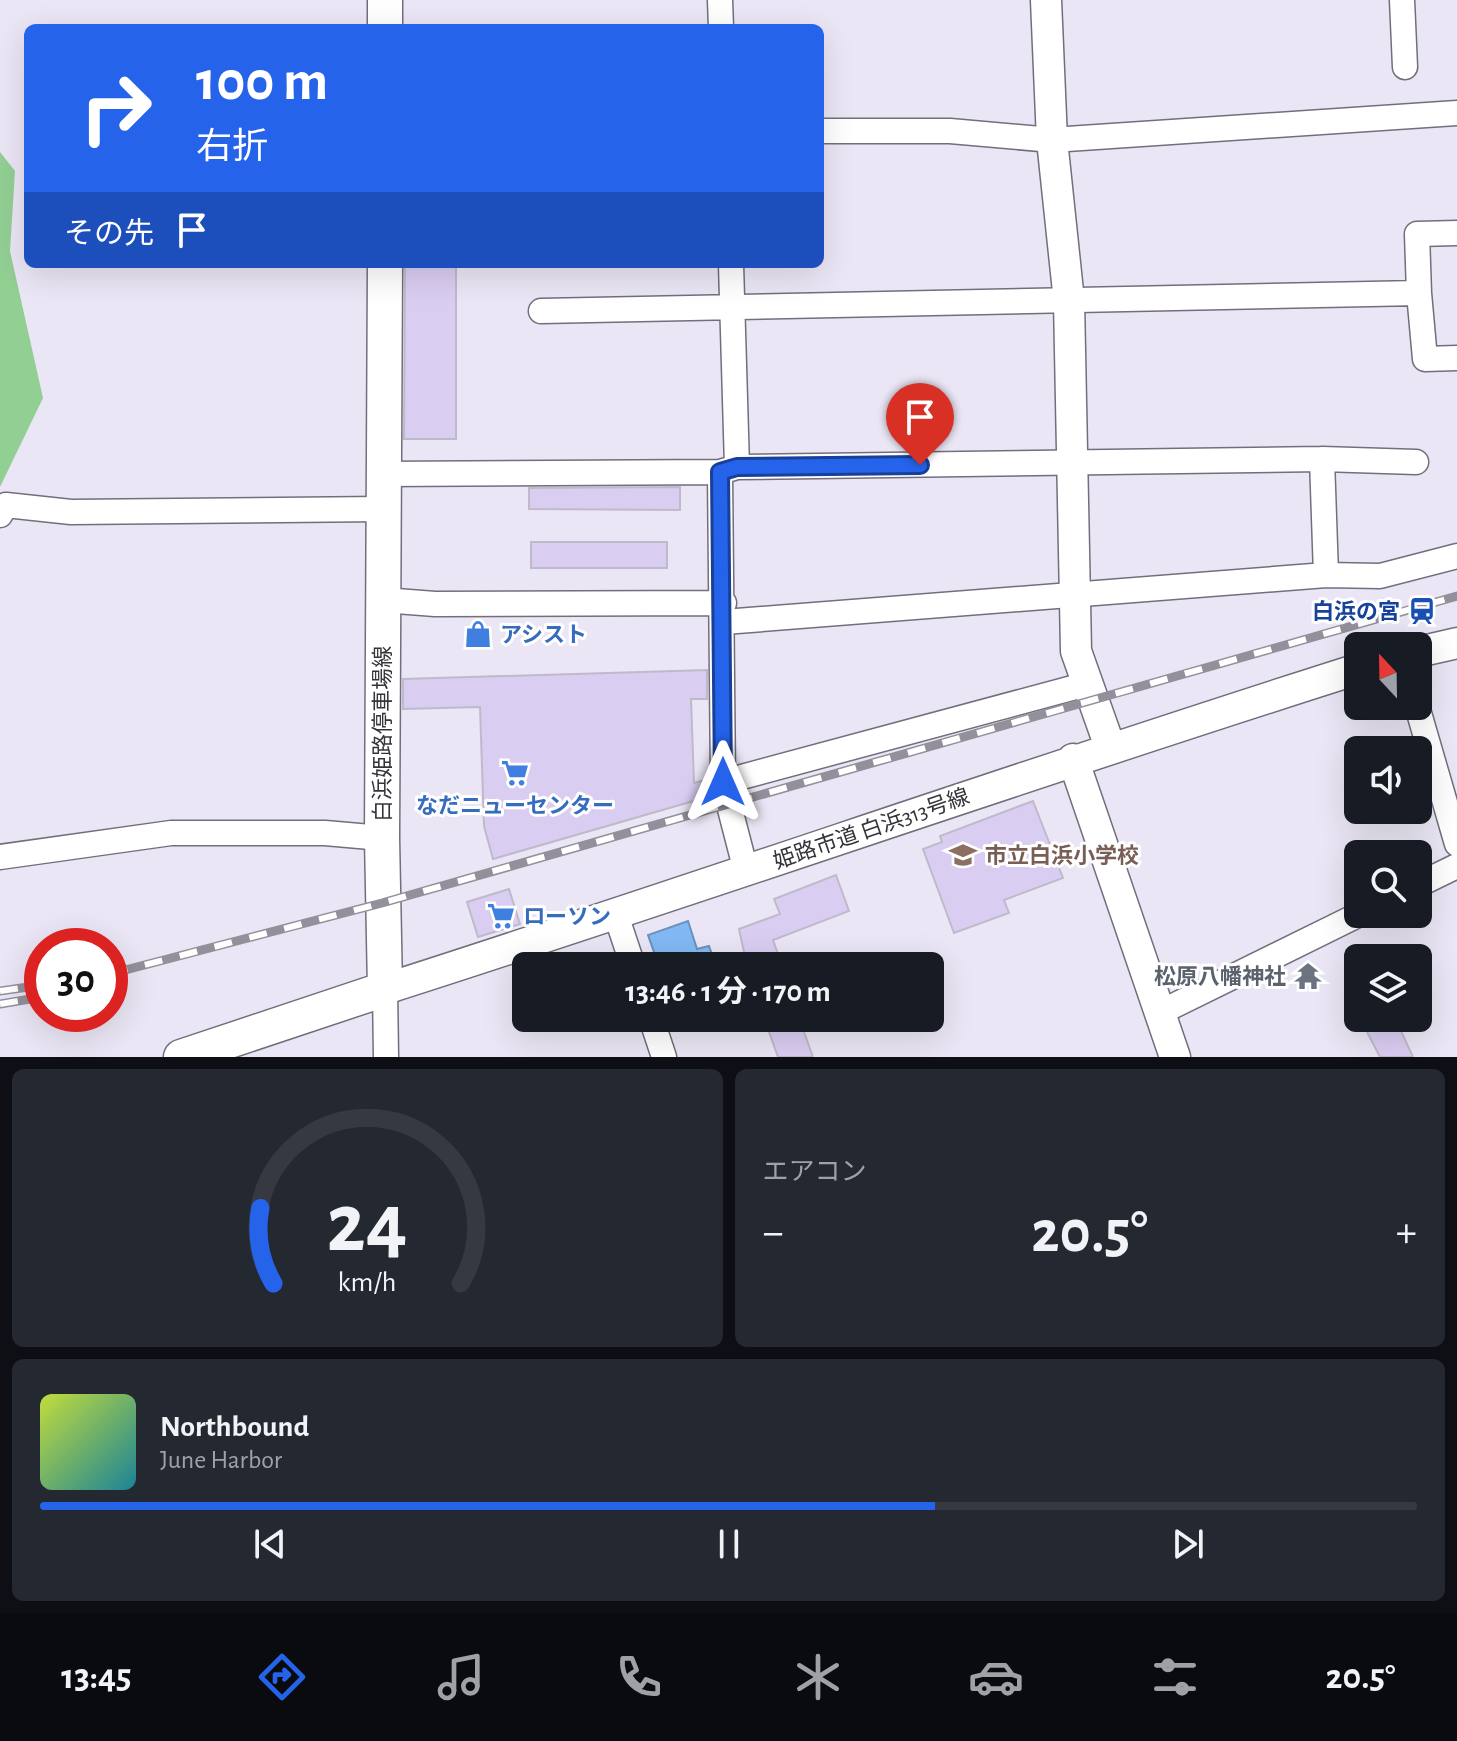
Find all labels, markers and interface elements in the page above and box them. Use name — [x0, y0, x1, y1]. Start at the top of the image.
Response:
text: 100 m — [196, 54, 328, 110]
icon: right — [64, 56, 168, 160]
text: 右折 — [196, 129, 268, 165]
icon: arrive — [170, 208, 214, 252]
text: その先 — [64, 219, 154, 249]
pin — [886, 383, 954, 465]
icon: arrive — [898, 395, 942, 439]
station icon: 白浜の宮 — [1407, 596, 1437, 626]
place label: 白浜の宮 — [1312, 600, 1400, 623]
shop icon: アシスト — [463, 619, 493, 649]
place label: アシスト — [500, 624, 587, 646]
north arrow — [1344, 632, 1432, 720]
map controls — [1344, 632, 1432, 1032]
street label: 白浜姫路停車場線 — [371, 646, 394, 822]
button: sound — [1344, 736, 1432, 824]
position arrow — [681, 740, 765, 824]
supermarket icon: なだニューセンター — [500, 758, 530, 788]
street label: 姫路市道 白浜313号線 — [770, 784, 972, 873]
place label: なだニューセンター — [416, 794, 614, 817]
school or university icon: 市立白浜小学校 — [948, 840, 978, 870]
button: search — [1344, 840, 1432, 928]
place label: 市立白浜小学校 — [985, 844, 1139, 867]
supermarket icon: ローソン — [486, 901, 516, 931]
place label: ローソン — [523, 906, 611, 928]
speed limit sign: 30 — [24, 928, 128, 1032]
button: layers — [1344, 944, 1432, 1032]
temple icon: 松原八幡神社 — [1293, 961, 1323, 991]
place label: 松原八幡神社 — [1154, 965, 1286, 988]
text: 13:46 · 1 分 · 170 m — [625, 977, 831, 1007]
text: エアコン — [763, 1159, 867, 1185]
text: 24 — [327, 1183, 408, 1267]
text: 20.5° — [1031, 1203, 1148, 1263]
text: − — [763, 1211, 784, 1255]
text: + — [1396, 1211, 1417, 1255]
text: km/h — [338, 1268, 397, 1297]
text: Northbound — [160, 1412, 309, 1442]
text: June Harbor — [160, 1447, 282, 1473]
icon: previous — [248, 1522, 292, 1566]
icon: pause — [707, 1522, 751, 1566]
icon: next — [1166, 1522, 1210, 1566]
icon: directions — [254, 1649, 310, 1705]
icon: music — [433, 1649, 489, 1705]
icon: phone — [611, 1649, 667, 1705]
icon: climate — [790, 1649, 846, 1705]
icon: car — [968, 1649, 1024, 1705]
icon: filters — [1147, 1649, 1203, 1705]
text: 13:45 — [61, 1659, 132, 1695]
text: 20.5° — [1326, 1659, 1396, 1695]

